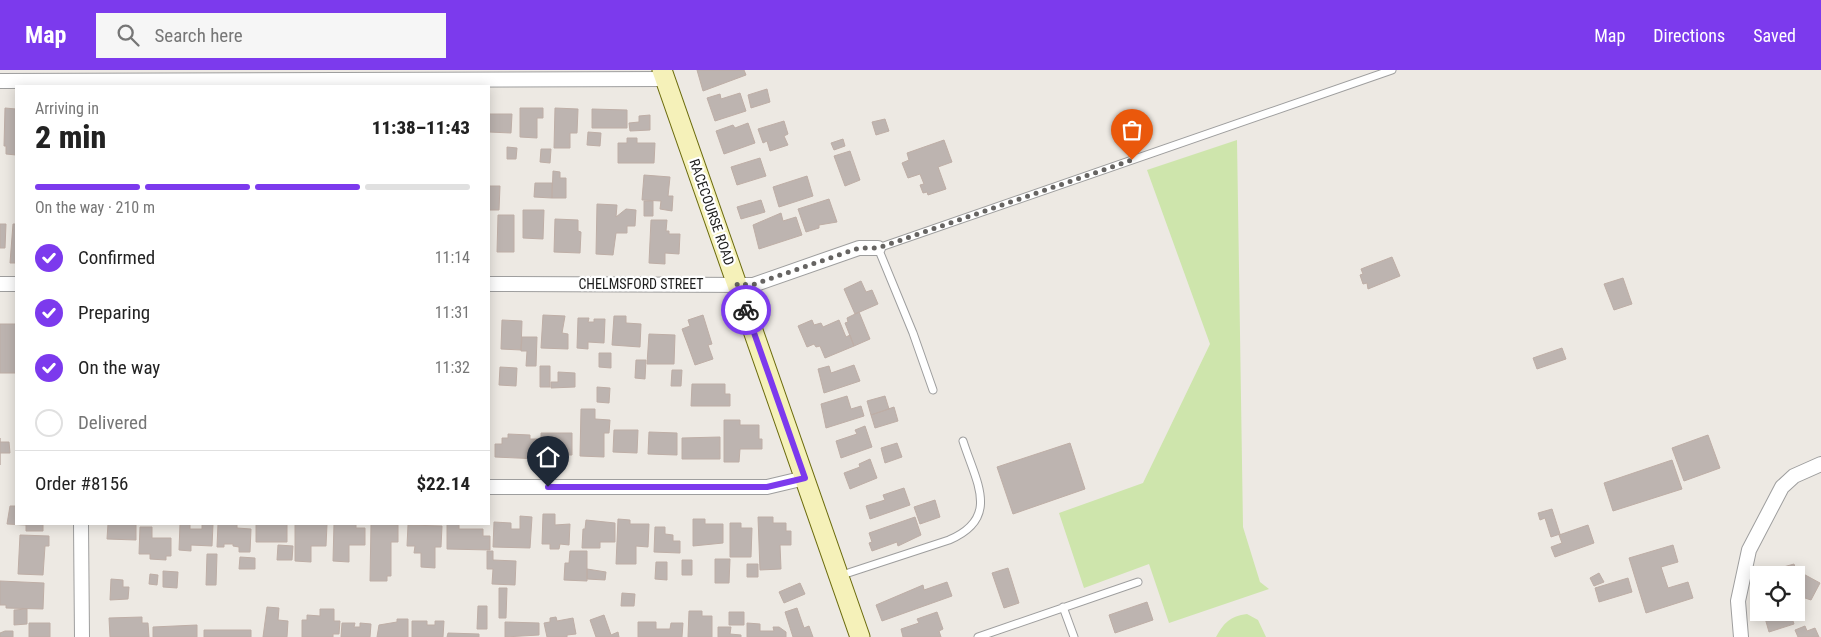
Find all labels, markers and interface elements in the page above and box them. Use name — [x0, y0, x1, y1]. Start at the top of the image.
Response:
search box — [96, 13, 446, 58]
text: Map — [25, 21, 66, 49]
icon: search — [114, 21, 142, 49]
text: Search here — [154, 24, 243, 47]
text: Map — [1594, 25, 1625, 46]
text: Directions — [1653, 25, 1725, 46]
text: Saved — [1753, 25, 1796, 46]
text: Arriving in — [35, 99, 99, 118]
pin — [1111, 109, 1153, 160]
text: 11:38–11:43 — [372, 116, 470, 139]
icon: bag — [1118, 116, 1146, 144]
text: 2 min — [35, 118, 106, 156]
street label: RACECOURSE ROAD — [686, 157, 738, 267]
text: On the way · 210 m — [35, 198, 155, 217]
icon: check — [35, 244, 63, 272]
text: Confirmed — [78, 246, 155, 269]
text: 11:14 — [435, 248, 470, 267]
street label: CHELMSFORD STREET — [578, 276, 704, 292]
courier — [721, 285, 771, 335]
icon: bike — [732, 296, 760, 324]
icon: check — [35, 299, 63, 327]
text: Preparing — [78, 301, 150, 324]
text: 11:31 — [435, 303, 470, 322]
icon: check — [35, 354, 63, 382]
text: On the way — [78, 356, 160, 379]
text: 11:32 — [435, 358, 470, 377]
text: Delivered — [78, 411, 147, 434]
pin — [527, 436, 569, 487]
icon: home — [534, 443, 562, 471]
text: Order #8156 — [35, 472, 128, 495]
text: $22.14 — [416, 472, 470, 495]
map controls — [1750, 566, 1805, 621]
button: locate — [1750, 566, 1805, 621]

